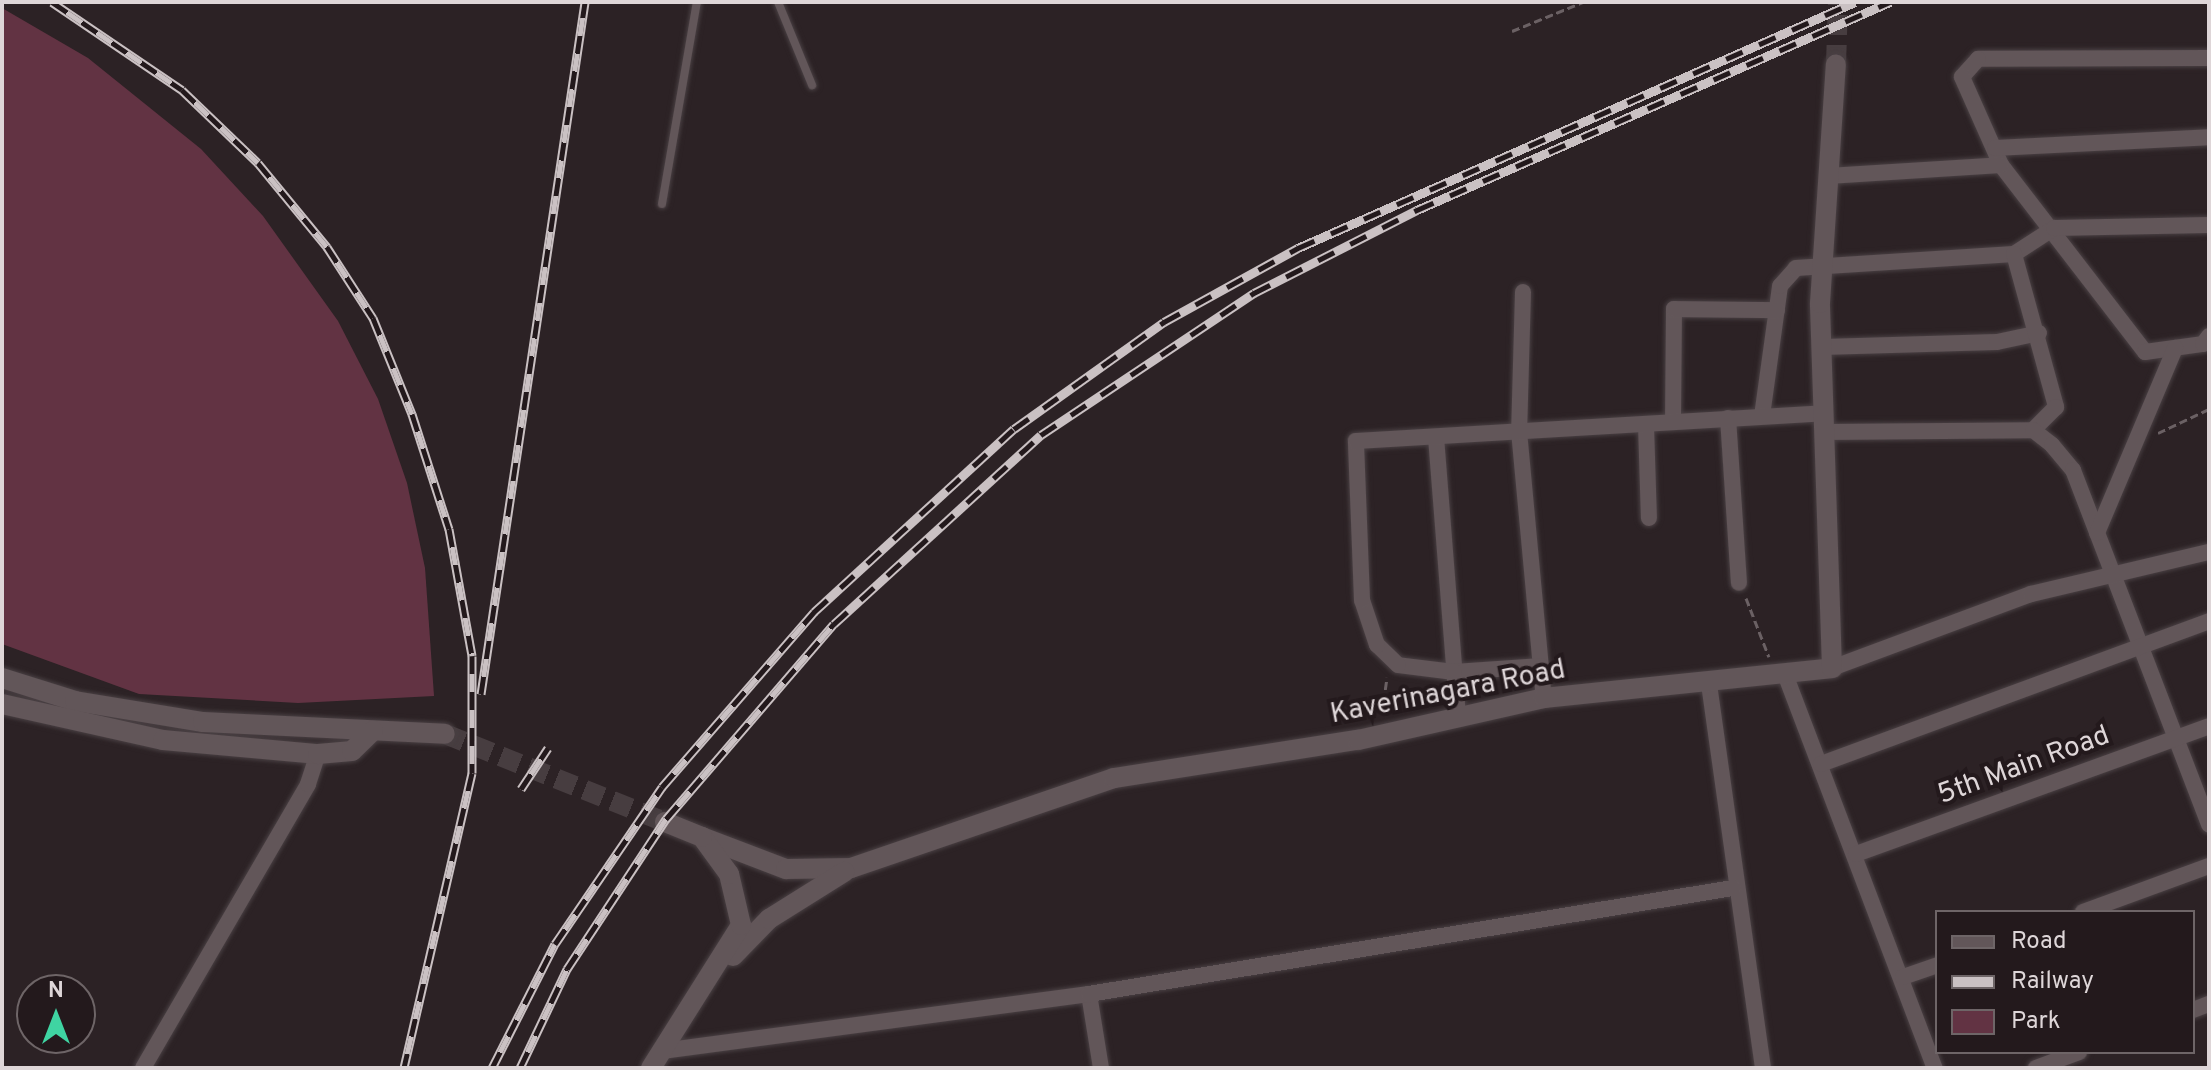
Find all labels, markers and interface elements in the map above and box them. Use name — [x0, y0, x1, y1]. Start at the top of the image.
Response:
street label: Kaverinagara Road — [1328, 654, 1568, 732]
street label: 5th Main Road — [1933, 719, 2115, 813]
legend — [1935, 910, 2195, 1054]
text: Road — [2011, 927, 2067, 957]
text: Railway — [2011, 967, 2094, 997]
north arrow — [16, 974, 96, 1054]
text: N — [48, 978, 64, 1005]
text: Park — [2011, 1007, 2061, 1037]

